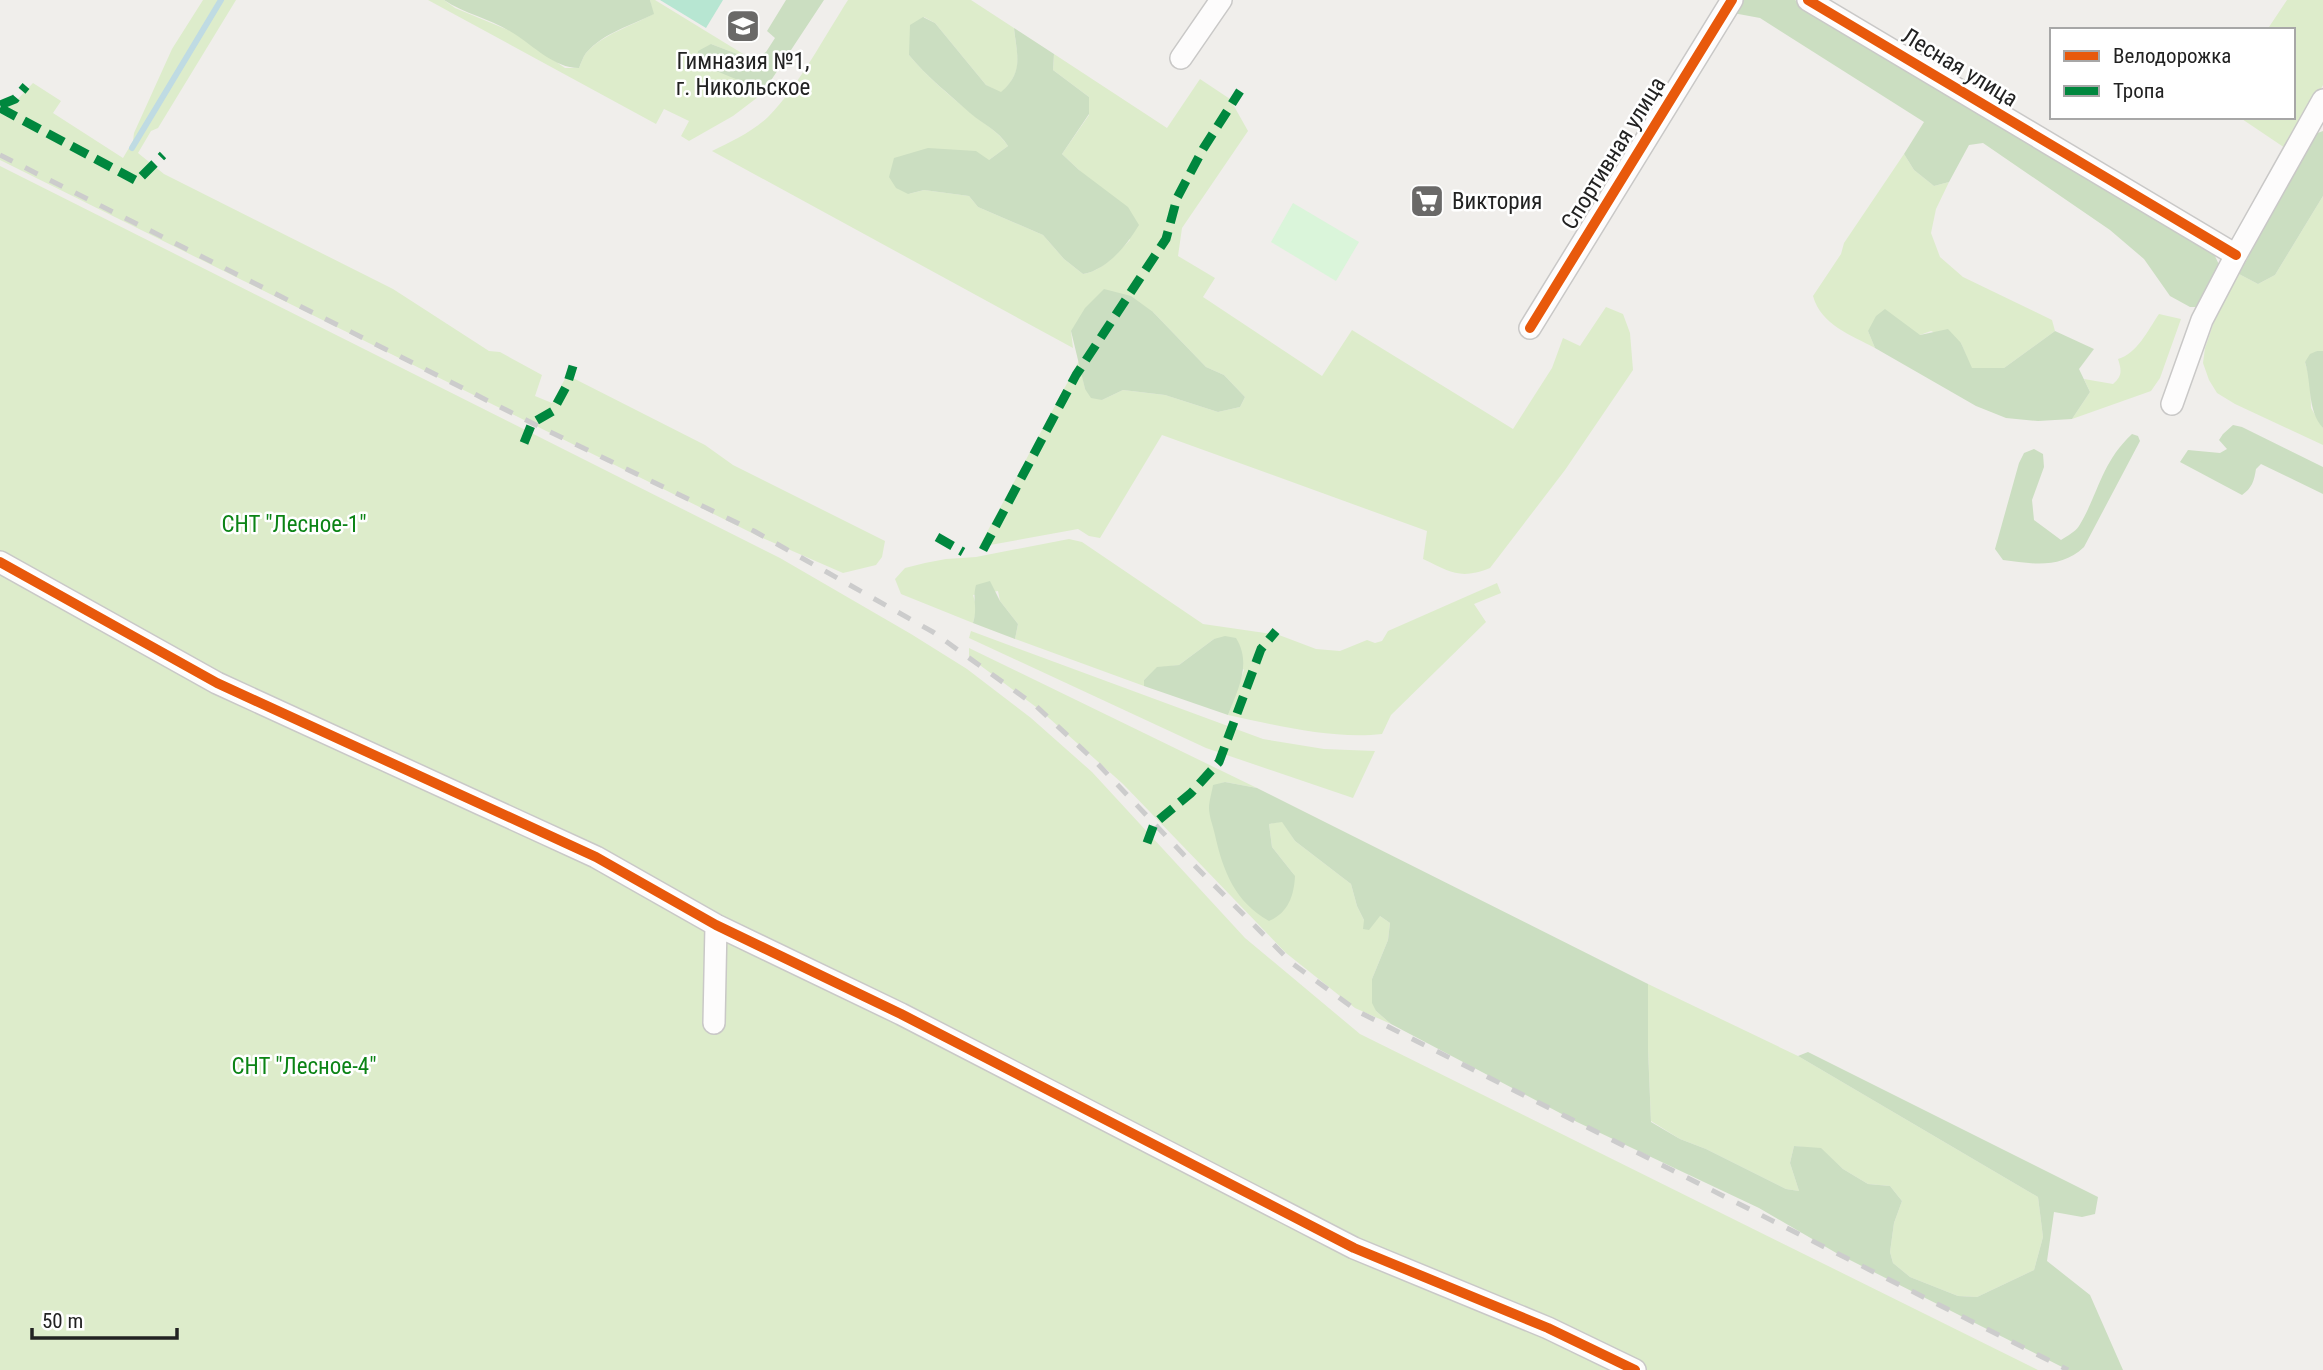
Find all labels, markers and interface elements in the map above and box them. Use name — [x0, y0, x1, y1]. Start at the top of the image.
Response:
school or university icon: Гимназия №1, г. Никольское — [724, 7, 762, 45]
street label: Лесная улица — [1897, 22, 2023, 113]
legend — [2050, 28, 2295, 119]
text: Велодорожка — [2113, 44, 2231, 68]
place label: Гимназия №1, г. Никольское — [676, 48, 810, 101]
street label: Спортивная улица — [1556, 72, 1671, 234]
text: Тропа — [2113, 79, 2164, 103]
supermarket icon: Виктория — [1408, 182, 1446, 220]
place label: Виктория — [1452, 188, 1542, 215]
park label: СНТ "Лесное-1" — [221, 511, 367, 538]
park label: СНТ "Лесное-4" — [231, 1053, 377, 1080]
scale bar — [32, 1296, 177, 1340]
text: 50 m — [42, 1309, 83, 1333]

